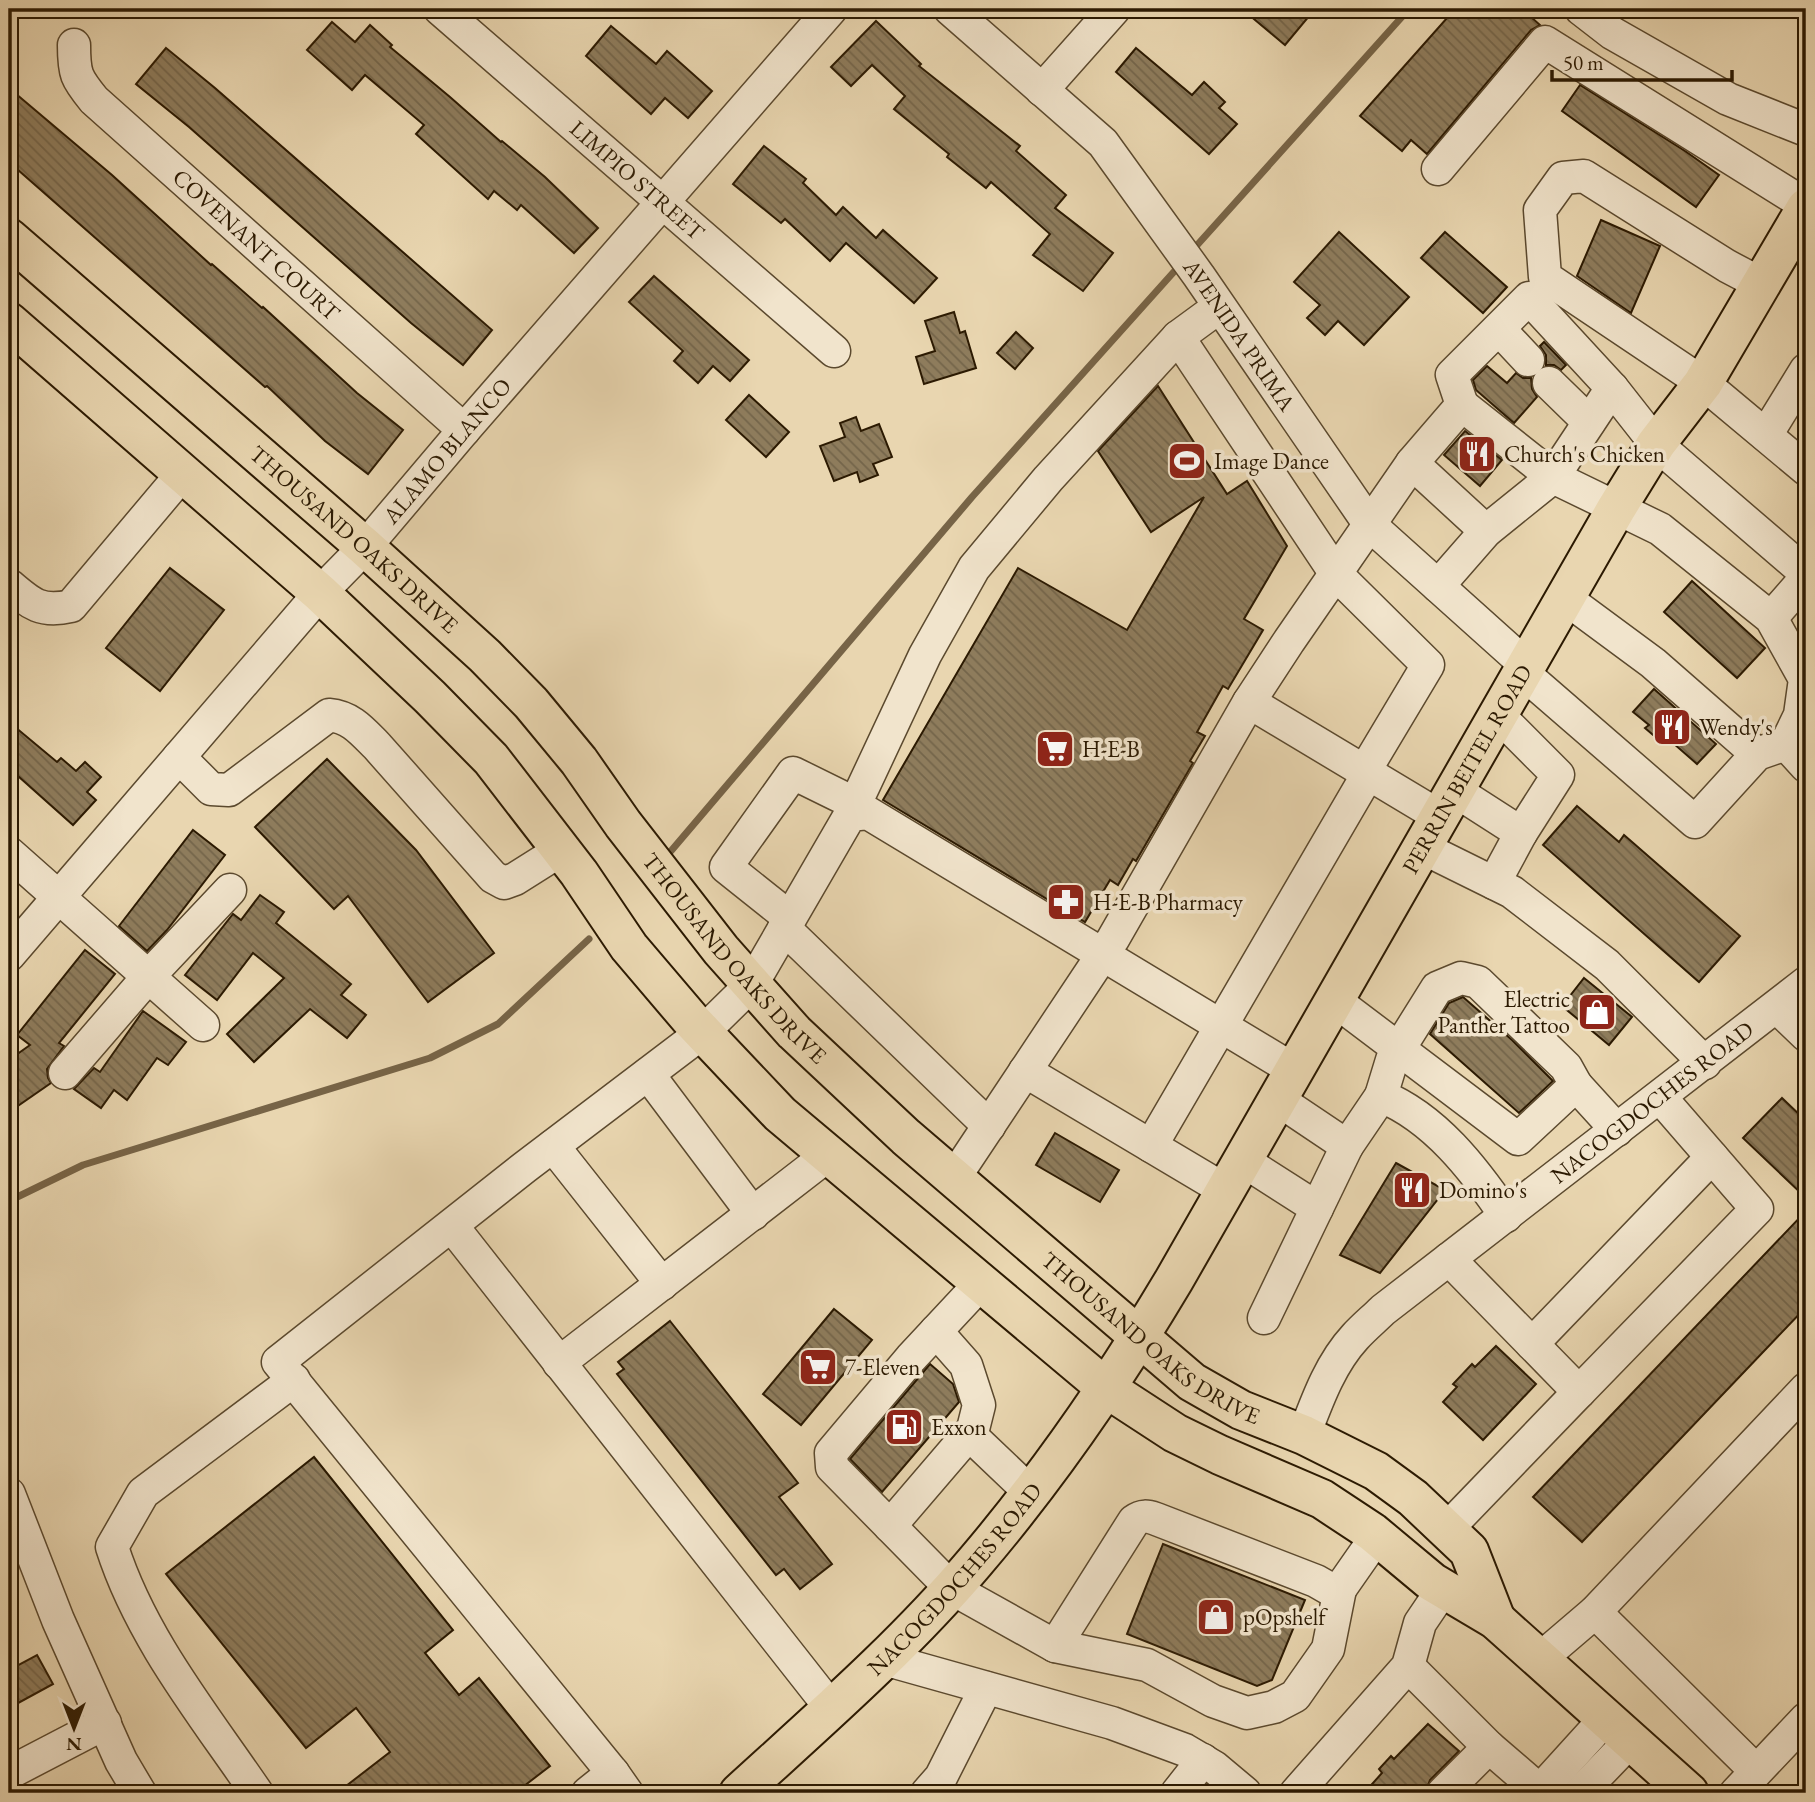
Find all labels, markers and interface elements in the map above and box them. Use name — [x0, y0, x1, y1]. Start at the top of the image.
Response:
scale bar — [1552, 38, 1733, 82]
text: 50 m — [1563, 49, 1604, 76]
street label: LIMPIO STREET — [564, 113, 711, 247]
street label: COVENANT COURT — [166, 162, 347, 328]
street label: AVENIDA PRIMA — [1176, 252, 1303, 418]
street label: ALAMO BLANCO — [375, 371, 518, 531]
restaurant icon: Church's Chicken — [1456, 433, 1498, 475]
street label: THOUSAND OAKS DRIVE — [243, 439, 465, 640]
place label: Church's Chicken — [1504, 439, 1665, 469]
sports icon: Image Dance — [1166, 440, 1208, 482]
place label: Image Dance — [1214, 446, 1329, 476]
street label: PERRIN BEITEL ROAD — [1395, 659, 1539, 879]
restaurant icon: Wendy's — [1651, 706, 1693, 748]
place label: Wendy's — [1699, 712, 1773, 742]
supermarket icon: H-E-B — [1034, 728, 1076, 770]
place label: H-E-B — [1082, 734, 1140, 764]
street label: THOUSAND OAKS DRIVE — [636, 846, 833, 1070]
pharmacy icon: H-E-B Pharmacy — [1045, 881, 1087, 923]
place label: H-E-B Pharmacy — [1093, 887, 1244, 917]
place label: Electric Panther Tattoo — [1437, 984, 1570, 1040]
shop icon: Electric Panther Tattoo — [1576, 991, 1618, 1033]
street label: NACOGDOCHES ROAD — [1544, 1014, 1760, 1190]
restaurant icon: Domino's — [1391, 1169, 1433, 1211]
place label: Domino's — [1439, 1175, 1527, 1205]
street label: THOUSAND OAKS DRIVE — [1035, 1245, 1264, 1431]
supermarket icon: 7-Eleven — [797, 1346, 839, 1388]
place label: 7-Eleven — [845, 1352, 920, 1382]
fuel station icon: Exxon — [883, 1406, 925, 1448]
place label: Exxon — [931, 1412, 987, 1442]
street label: NACOGDOCHES ROAD — [861, 1477, 1048, 1682]
shop icon: pOpshelf — [1195, 1596, 1237, 1638]
place label: pOpshelf — [1243, 1602, 1328, 1632]
north arrow — [38, 1694, 108, 1764]
text: N — [66, 1732, 82, 1757]

